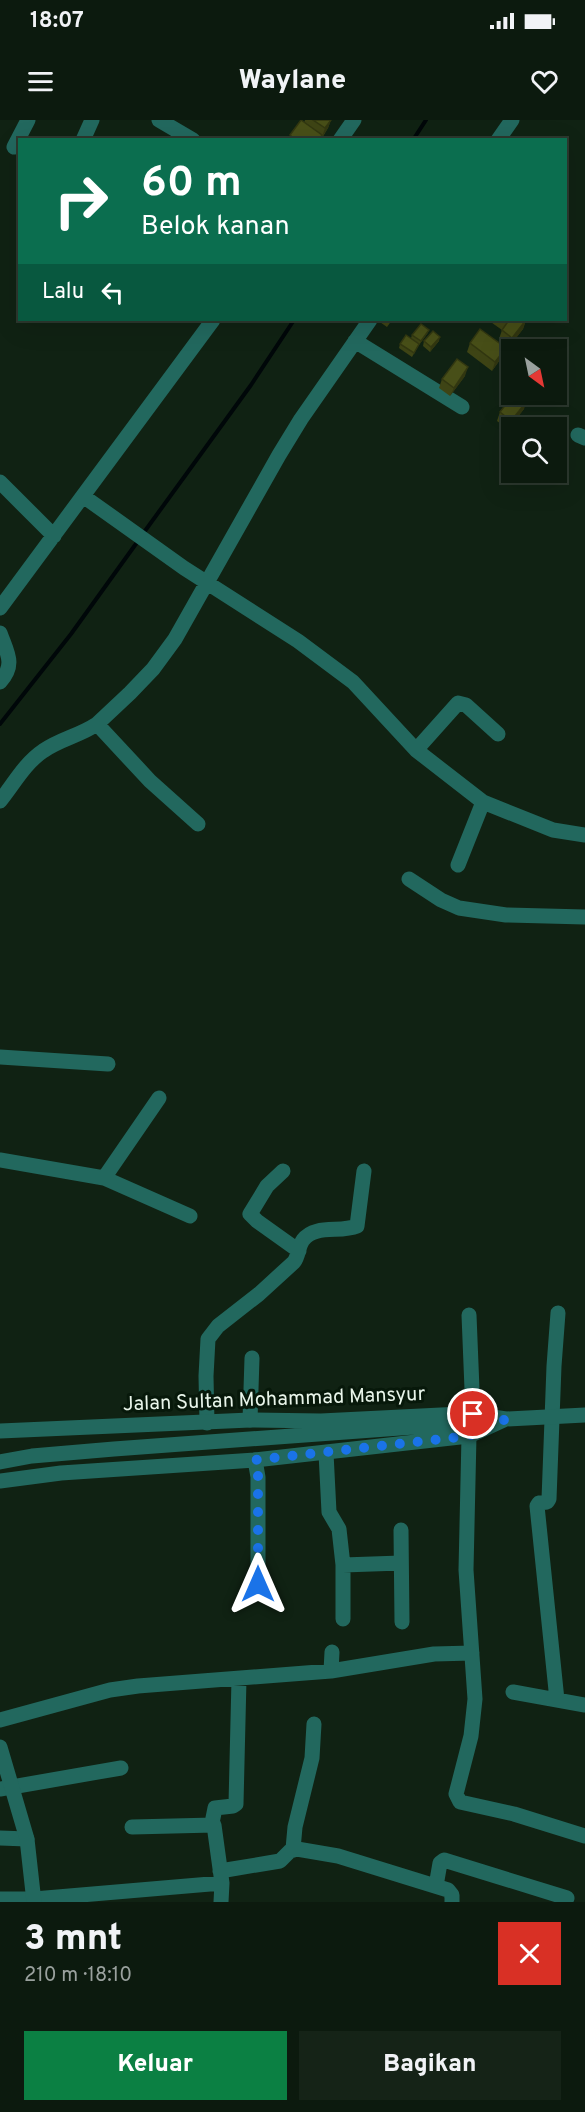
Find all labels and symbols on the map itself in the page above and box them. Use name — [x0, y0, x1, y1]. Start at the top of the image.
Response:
north arrow — [501, 339, 567, 405]
street label: Jalan Sultan Mohammad Mansyur — [122, 1382, 426, 1418]
pin — [447, 1388, 498, 1439]
position arrow — [226, 1552, 290, 1616]

